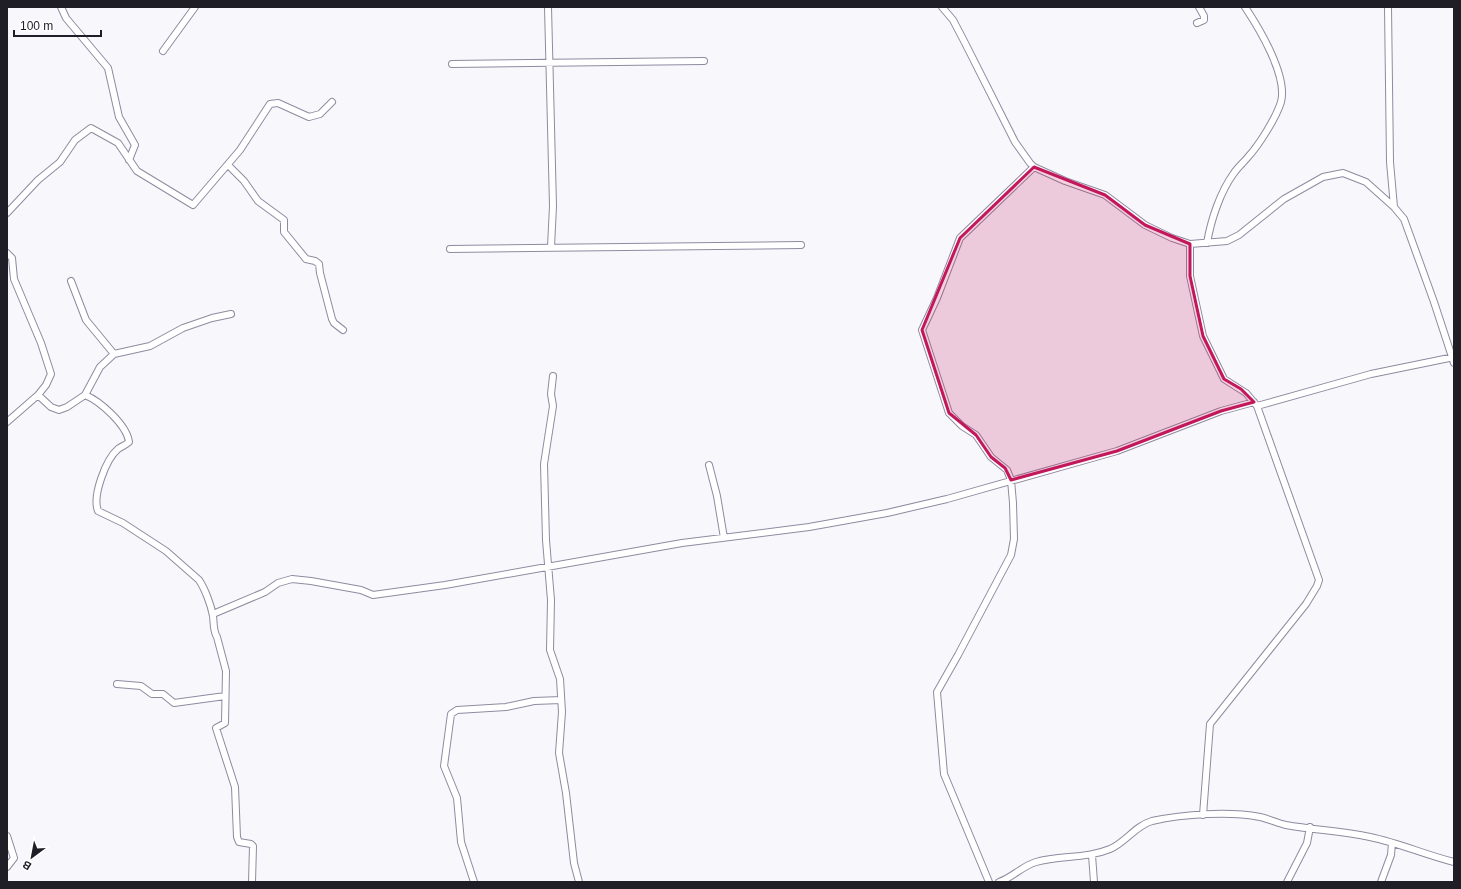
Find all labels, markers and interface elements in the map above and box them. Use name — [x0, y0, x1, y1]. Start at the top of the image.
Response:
scale bar — [14, 12, 101, 38]
text: 100 m — [20, 19, 53, 33]
north arrow — [12, 837, 52, 877]
text: B — [20, 858, 33, 873]

